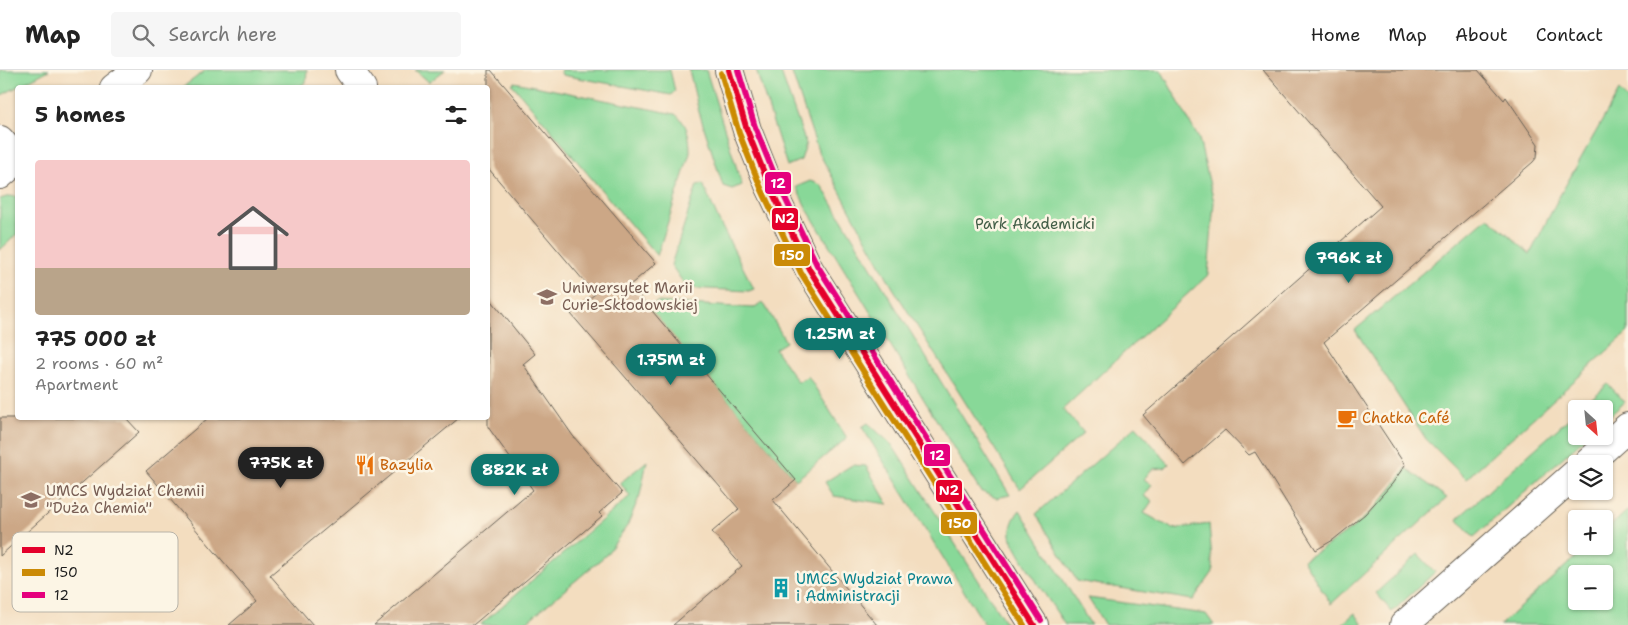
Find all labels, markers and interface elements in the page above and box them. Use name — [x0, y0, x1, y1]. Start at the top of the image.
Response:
search box — [111, 12, 461, 57]
text: Map — [25, 19, 81, 51]
icon: search — [129, 21, 157, 49]
text: Search here — [169, 22, 277, 47]
text: Home — [1311, 23, 1360, 47]
text: Map — [1388, 23, 1427, 47]
text: About — [1455, 23, 1508, 47]
text: Contact — [1536, 23, 1603, 47]
text: 5 homes — [35, 101, 126, 129]
icon: filters — [442, 101, 470, 129]
line badge: 12 — [764, 171, 792, 195]
text: 12 — [770, 174, 786, 192]
icon: home — [208, 193, 298, 283]
line badge: N2 — [771, 207, 799, 231]
text: N2 — [775, 209, 795, 227]
park label: Park Akademicki — [975, 214, 1095, 234]
pin: 796K zł — [1303, 242, 1395, 284]
line badge: 150 — [773, 243, 811, 267]
text: 150 — [780, 246, 805, 264]
text: 796K zł — [1316, 247, 1382, 268]
place label: Uniwersytet Marii Curie-Skłodowskiej — [562, 278, 698, 315]
school or university icon: Uniwersytet Marii Curie-Skłodowskiej — [536, 286, 558, 308]
pin: 1.25M zł — [788, 318, 892, 360]
text: 1.25M zł — [805, 323, 875, 344]
text: 775 000 zł — [35, 325, 156, 353]
pin: 1.75M zł — [619, 344, 723, 386]
text: 1.75M zł — [637, 349, 705, 370]
text: 2 rooms · 60 m² — [35, 353, 163, 374]
text: Apartment — [35, 374, 118, 395]
north arrow — [1568, 400, 1612, 445]
map controls — [1568, 400, 1613, 610]
cafe icon: Chatka Café — [1336, 407, 1358, 429]
place label: Chatka Café — [1362, 408, 1450, 428]
line badge: 12 — [923, 443, 951, 467]
pin: 775K zł — [235, 446, 327, 489]
text: 12 — [929, 446, 945, 464]
text: 775K zł — [249, 452, 313, 473]
restaurant icon: Bazylia — [354, 454, 376, 476]
pin: 882K zł — [469, 454, 561, 496]
place label: Bazylia — [380, 455, 434, 475]
button: layers — [1568, 455, 1613, 500]
text: 882K zł — [482, 459, 548, 480]
line badge: N2 — [935, 479, 963, 503]
place label: UMCS Wydział Chemii "Duża Chemia" — [46, 481, 205, 518]
text: N2 — [939, 481, 959, 499]
school or university icon: UMCS Wydział Chemii "Duża Chemia" — [20, 489, 42, 511]
button: + — [1568, 510, 1613, 555]
line badge: 150 — [940, 511, 978, 535]
text: 150 — [947, 514, 972, 532]
legend — [12, 532, 178, 612]
text: N2 — [54, 541, 74, 559]
text: 150 — [54, 563, 78, 581]
button: − — [1568, 565, 1613, 610]
place label: UMCS Wydział Prawa i Administracji — [796, 569, 953, 606]
building icon: UMCS Wydział Prawa i Administracji — [770, 577, 792, 599]
text: 12 — [54, 586, 69, 604]

